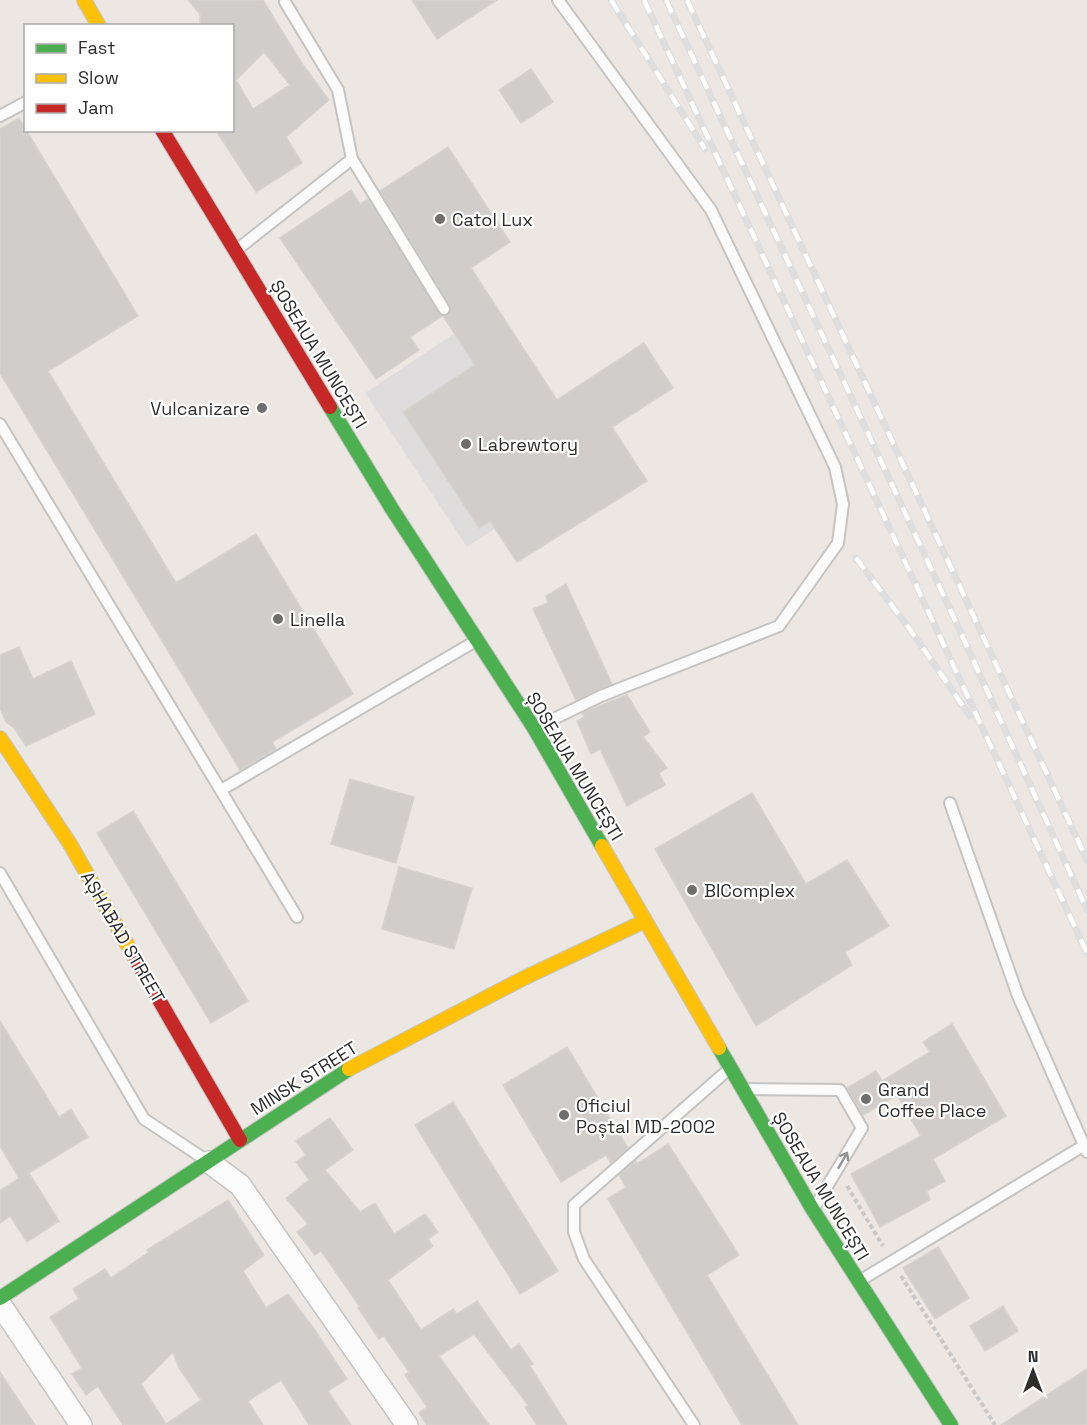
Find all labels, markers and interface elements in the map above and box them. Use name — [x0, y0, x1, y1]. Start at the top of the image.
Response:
legend — [24, 24, 234, 132]
text: Fast — [78, 36, 115, 59]
text: Slow — [78, 66, 119, 89]
text: Jam — [78, 96, 114, 119]
place label: Catol Lux — [452, 208, 533, 231]
marker: Catol Lux — [433, 212, 447, 226]
street label: ȘOSEAUA MUNCEȘTI — [265, 275, 373, 433]
place label: Vulcanizare — [150, 397, 250, 420]
marker: Vulcanizare — [255, 401, 269, 415]
place label: Labrewtory — [478, 433, 578, 456]
marker: Labrewtory — [459, 437, 473, 451]
place label: Linella — [290, 608, 345, 631]
marker: Linella — [271, 612, 285, 626]
street label: ȘOSEAUA MUNCEȘTI — [521, 687, 629, 845]
street label: AȘHABAD STREET — [76, 867, 170, 1007]
place label: BIComplex — [704, 879, 795, 902]
marker: BIComplex — [685, 883, 699, 897]
street label: MINSK STREET — [246, 1036, 362, 1120]
place label: Grand Coffee Place — [878, 1078, 986, 1122]
marker: Grand Coffee Place — [859, 1092, 873, 1106]
place label: Oficiul Poștal MD-2002 — [576, 1094, 715, 1138]
street label: ȘOSEAUA MUNCEȘTI — [767, 1107, 875, 1265]
marker: Oficiul Poștal MD-2002 — [557, 1108, 571, 1122]
one-way arrow — [837, 1152, 849, 1169]
north arrow — [1003, 1341, 1063, 1401]
text: N — [1028, 1346, 1038, 1367]

